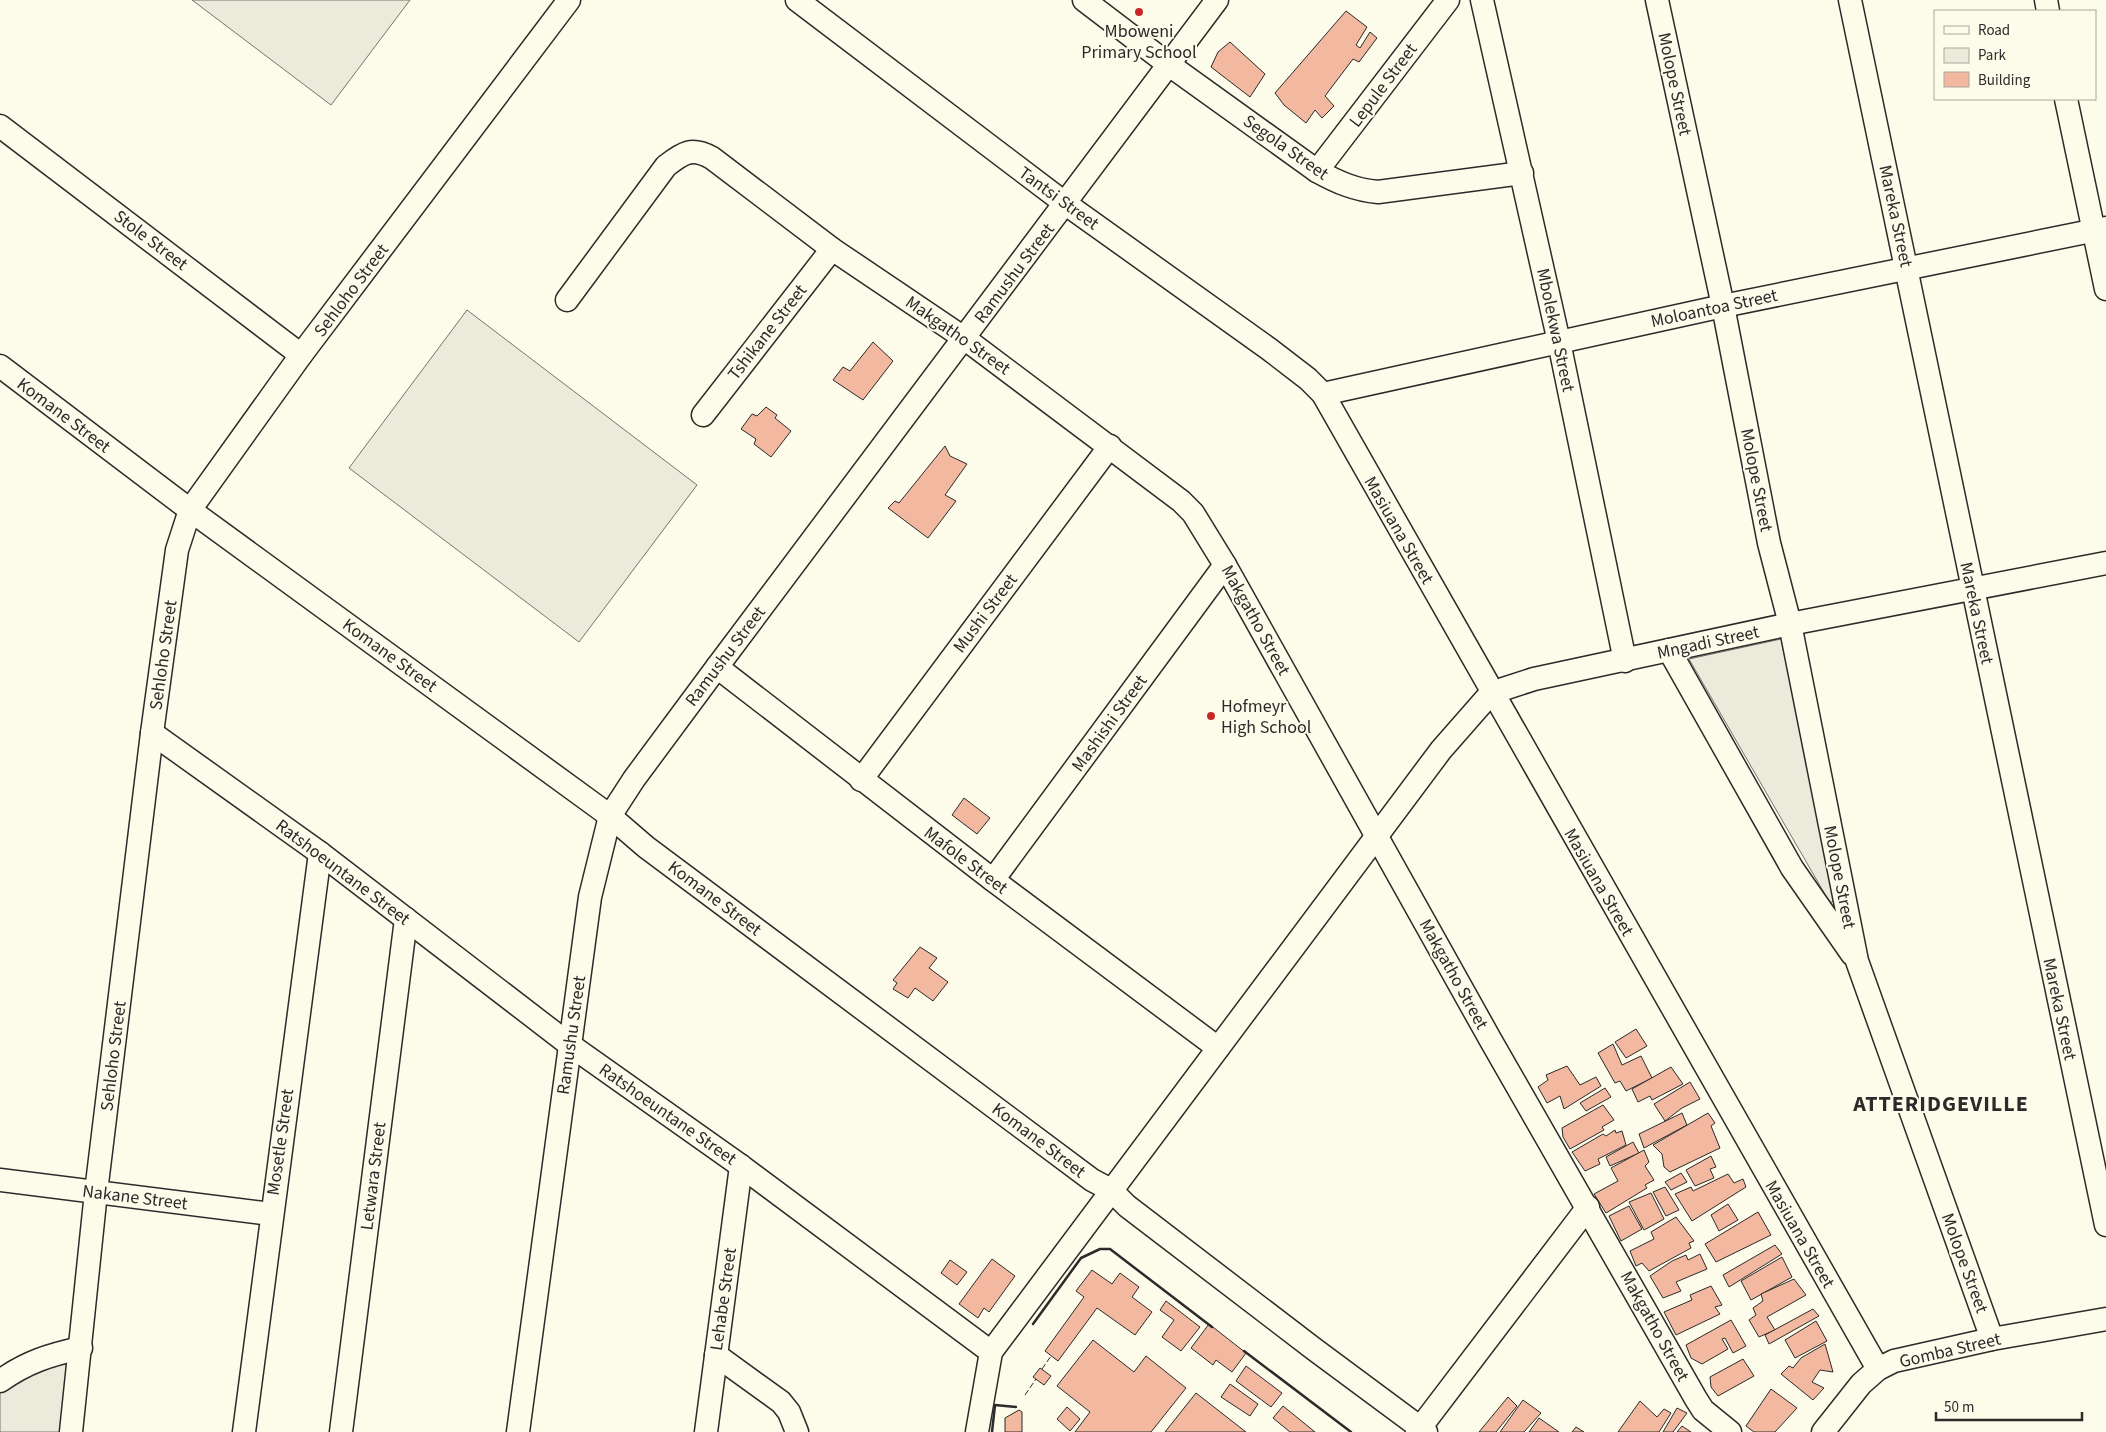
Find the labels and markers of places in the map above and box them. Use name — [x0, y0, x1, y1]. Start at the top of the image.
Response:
marker: Mboweni Primary School — [1133, 6, 1145, 18]
place label: Mboweni Primary School — [1081, 19, 1197, 65]
place label: Hofmeyr High School — [1221, 694, 1311, 740]
marker: Hofmeyr High School — [1205, 710, 1217, 722]

